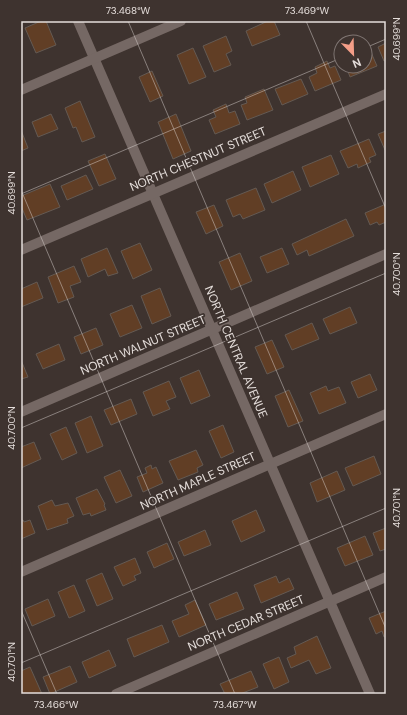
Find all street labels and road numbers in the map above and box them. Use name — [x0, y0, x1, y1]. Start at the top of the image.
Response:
street label: NORTH CHESTNUT STREET — [127, 123, 269, 195]
street label: NORTH CENTRAL AVENUE — [201, 283, 271, 421]
street label: NORTH WALNUT STREET — [78, 311, 208, 379]
street label: NORTH MAPLE STREET — [138, 448, 259, 514]
street label: NORTH CEDAR STREET — [185, 591, 307, 655]

